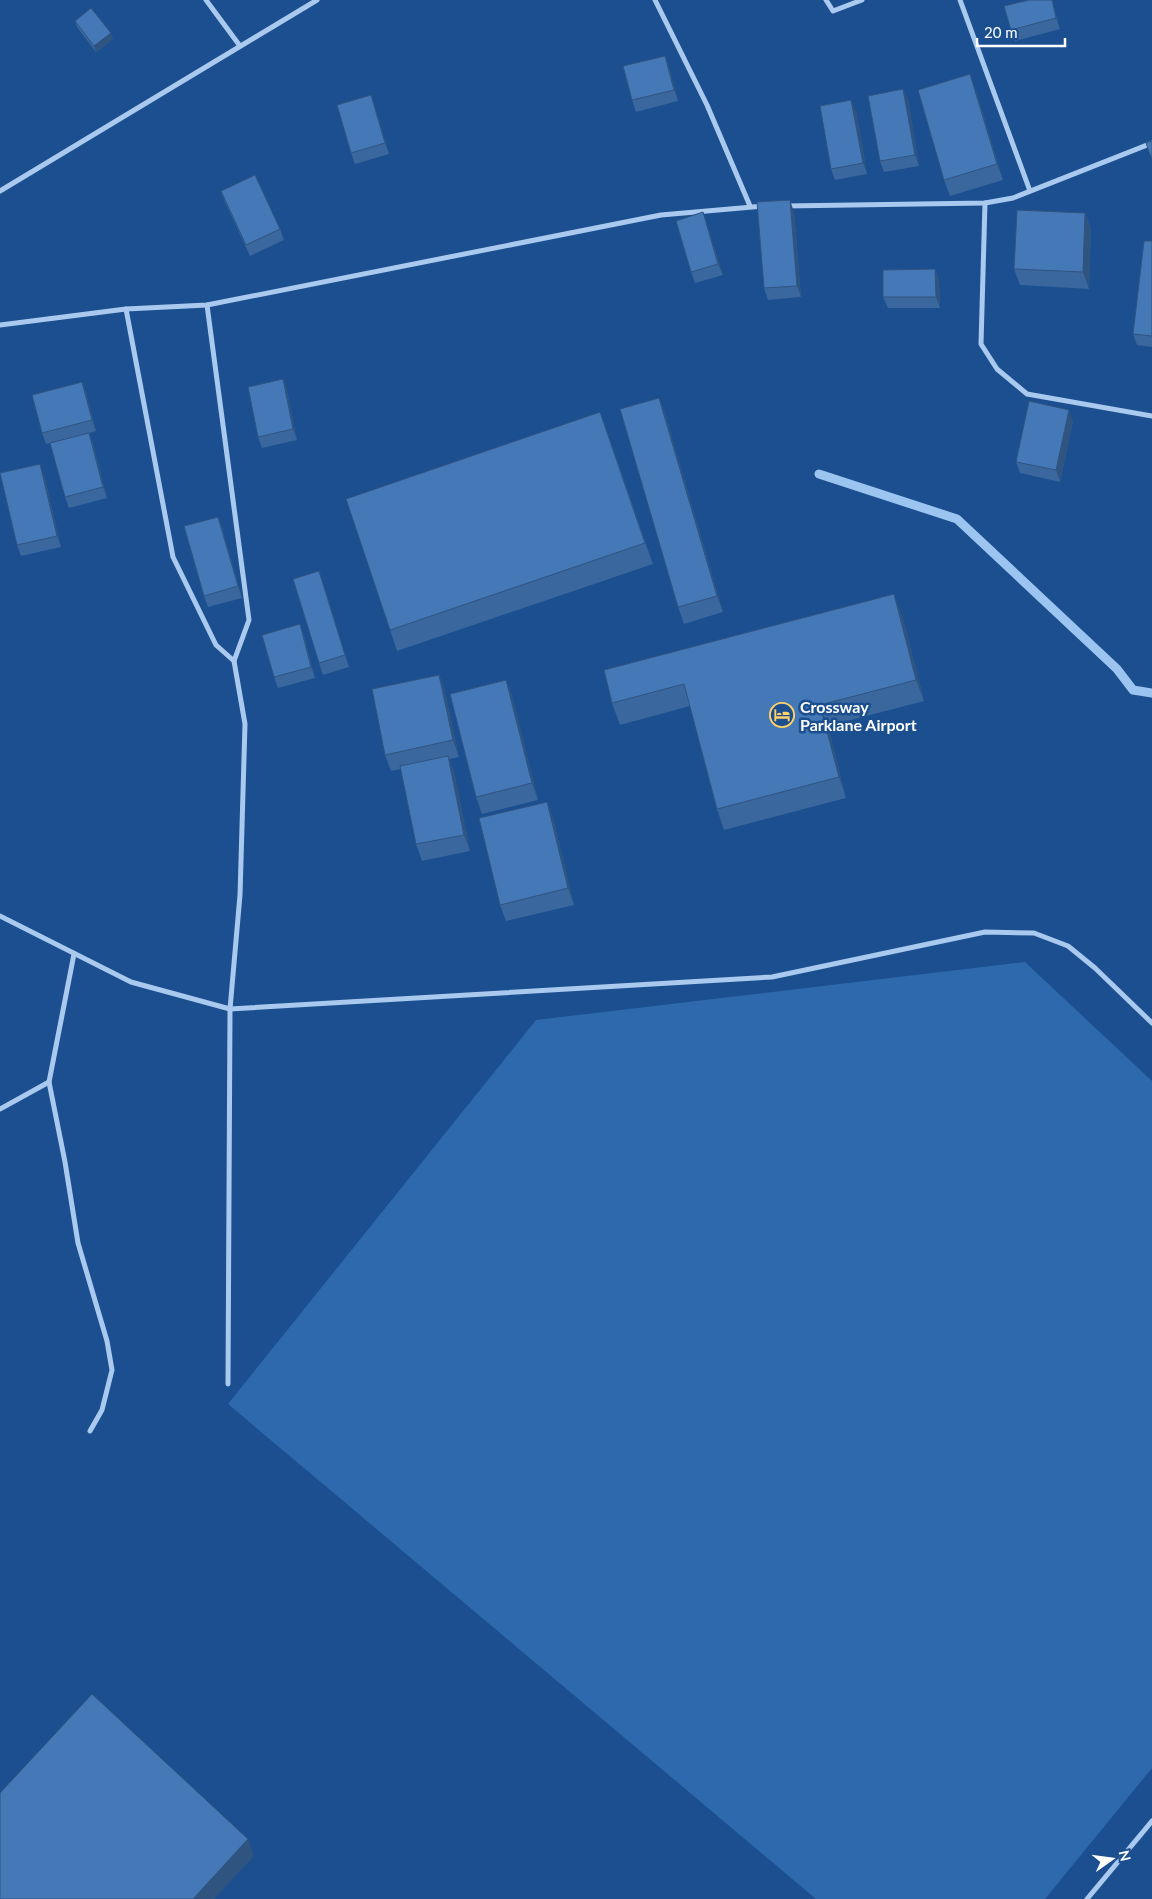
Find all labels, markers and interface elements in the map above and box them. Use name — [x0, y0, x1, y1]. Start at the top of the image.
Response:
scale bar — [977, 15, 1064, 47]
text: 20 m — [984, 23, 1018, 41]
place label: Crossway Parklane Airport — [800, 697, 917, 734]
hotel icon: Crossway Parklane Airport — [769, 702, 795, 728]
north arrow — [1087, 1834, 1137, 1884]
text: N — [1116, 1848, 1135, 1863]

